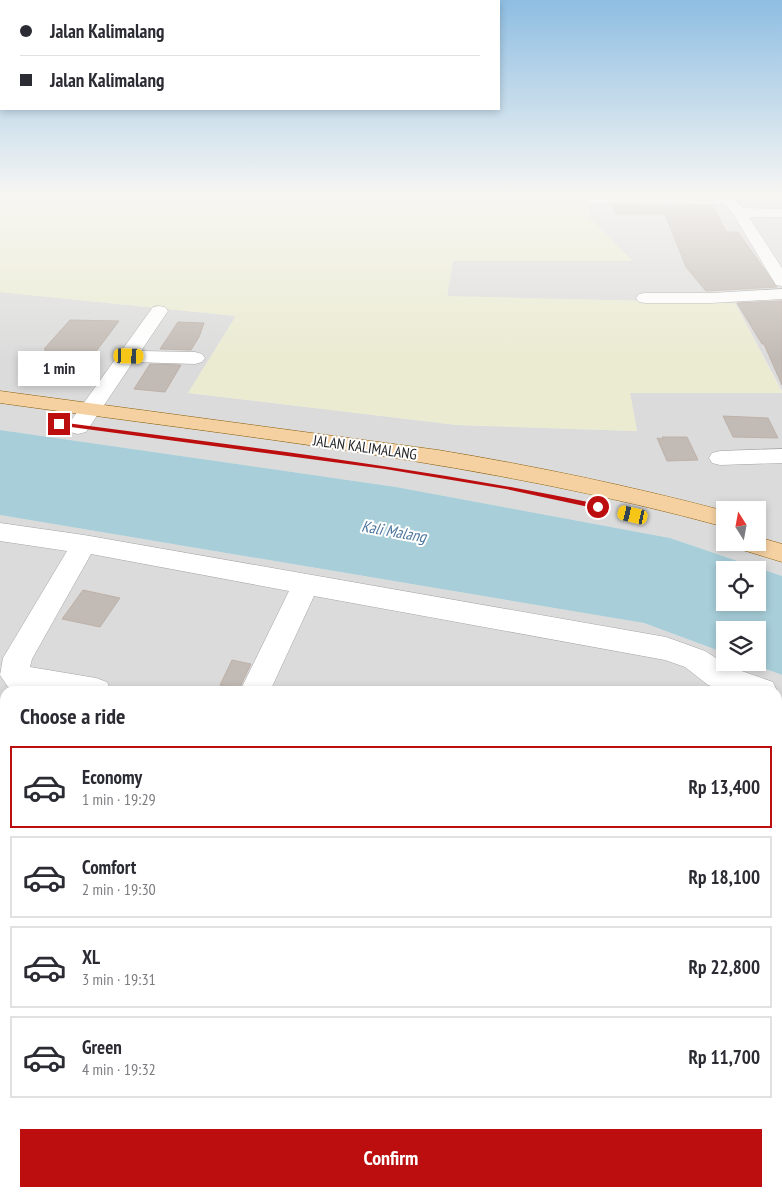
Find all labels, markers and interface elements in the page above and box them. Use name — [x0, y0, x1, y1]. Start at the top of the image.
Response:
text: Jalan Kalimalang — [50, 19, 164, 43]
text: Jalan Kalimalang — [50, 68, 164, 92]
car — [113, 348, 144, 364]
callout: 1 min — [18, 352, 100, 386]
text: 1 min — [43, 358, 75, 378]
route end — [48, 413, 70, 435]
street label: JALAN KALIMALANG — [311, 430, 418, 464]
route start — [587, 496, 609, 518]
north arrow — [716, 501, 766, 551]
map controls — [716, 501, 766, 671]
car — [616, 504, 649, 526]
water label: Kali Malang — [360, 515, 429, 547]
button: locate — [716, 561, 766, 611]
button: layers — [716, 621, 766, 671]
text: Choose a ride — [20, 702, 125, 730]
icon: car — [22, 765, 67, 810]
text: Economy — [82, 765, 142, 789]
text: Rp 13,400 — [689, 775, 760, 799]
text: 1 min · 19:29 — [82, 789, 156, 809]
icon: car — [22, 855, 67, 900]
text: Comfort — [82, 855, 136, 879]
text: Rp 18,100 — [689, 865, 760, 889]
text: 2 min · 19:30 — [82, 879, 156, 899]
icon: car — [22, 945, 67, 990]
text: XL — [82, 945, 100, 969]
text: Rp 22,800 — [689, 955, 760, 979]
text: 3 min · 19:31 — [82, 969, 156, 989]
icon: car — [22, 1035, 67, 1080]
text: Green — [82, 1035, 122, 1059]
text: Rp 11,700 — [689, 1045, 760, 1069]
text: 4 min · 19:32 — [82, 1059, 156, 1079]
button: Confirm — [20, 1129, 762, 1187]

